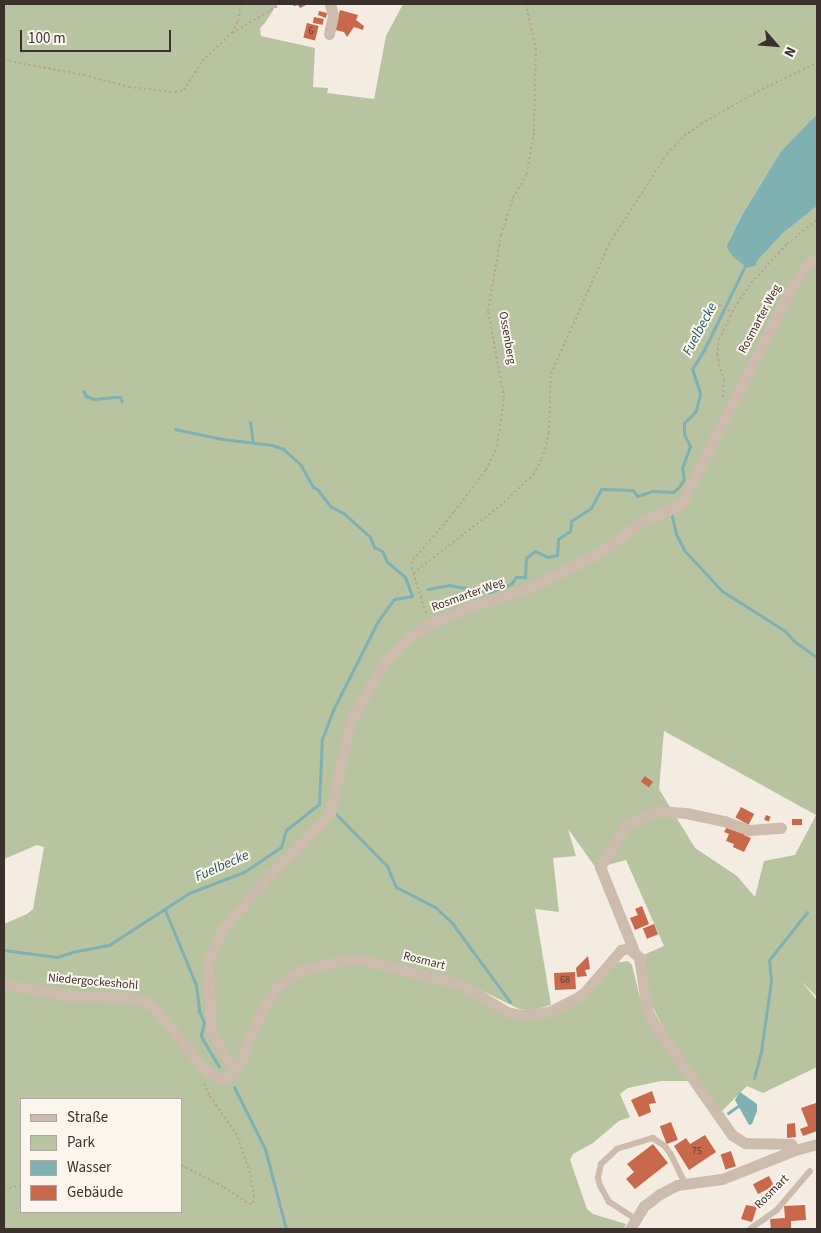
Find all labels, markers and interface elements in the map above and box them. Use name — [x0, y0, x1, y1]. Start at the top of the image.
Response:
scale bar — [22, 20, 174, 52]
north arrow — [751, 20, 801, 70]
house number: 6 — [309, 26, 313, 38]
text: 100 m — [28, 28, 66, 49]
text: N — [778, 43, 800, 60]
street label: Rosmarter Weg — [736, 282, 784, 356]
water label: Fuelbecke — [679, 300, 721, 358]
street label: Ossenberg — [495, 311, 519, 365]
street label: Rosmarter Weg — [430, 575, 506, 615]
water label: Fuelbecke — [192, 847, 252, 885]
street label: Rosmart — [402, 949, 446, 973]
street label: Niedergockeshohl — [47, 971, 139, 993]
house number: 68 — [560, 975, 570, 987]
legend — [20, 1098, 182, 1213]
text: Straße — [67, 1107, 108, 1128]
text: Park — [67, 1132, 95, 1153]
house number: 75 — [692, 1146, 702, 1158]
text: Wasser — [67, 1157, 111, 1178]
street label: Rosmart — [752, 1172, 792, 1212]
text: Gebäude — [67, 1182, 123, 1203]

